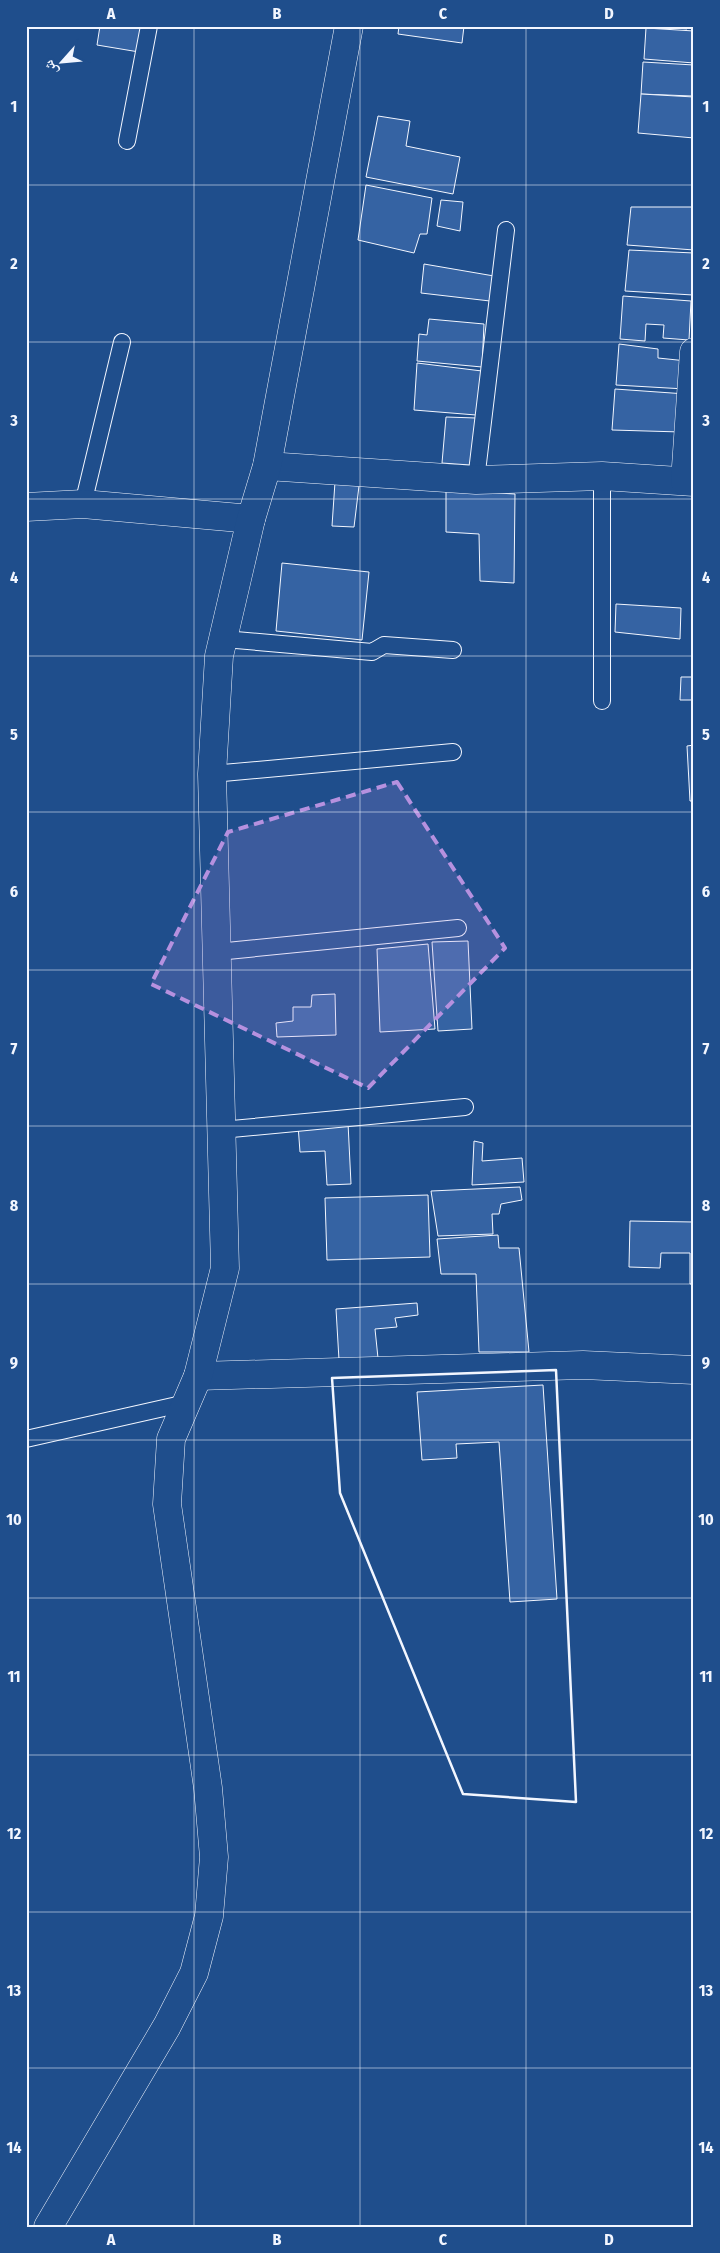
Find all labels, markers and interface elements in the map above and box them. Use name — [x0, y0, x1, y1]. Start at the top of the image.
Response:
text: A — [106, 4, 116, 23]
text: B — [273, 4, 282, 23]
text: C — [439, 4, 448, 23]
text: D — [604, 4, 614, 23]
north arrow — [38, 38, 88, 88]
text: ش — [40, 57, 62, 78]
text: 1 — [11, 97, 17, 116]
text: 1 — [703, 97, 709, 116]
text: 2 — [9, 254, 18, 273]
text: 2 — [701, 254, 710, 273]
text: 3 — [9, 411, 18, 430]
text: 3 — [701, 411, 710, 430]
text: 4 — [10, 568, 18, 587]
text: 4 — [702, 568, 710, 587]
text: 5 — [10, 725, 18, 744]
text: 5 — [702, 725, 710, 744]
text: 6 — [10, 882, 18, 901]
text: 6 — [702, 882, 710, 901]
text: 7 — [11, 1039, 18, 1058]
text: 7 — [703, 1039, 710, 1058]
text: 8 — [10, 1196, 19, 1215]
text: 8 — [702, 1196, 711, 1215]
text: 9 — [10, 1353, 18, 1372]
text: 9 — [702, 1353, 710, 1372]
text: 10 — [6, 1510, 22, 1529]
text: 10 — [698, 1510, 714, 1529]
text: 11 — [7, 1667, 21, 1686]
text: 11 — [699, 1667, 713, 1686]
text: 12 — [7, 1824, 22, 1843]
text: 12 — [699, 1824, 714, 1843]
text: 13 — [7, 1981, 22, 2000]
text: 13 — [699, 1981, 714, 2000]
text: 14 — [7, 2138, 22, 2157]
text: 14 — [699, 2138, 714, 2157]
text: A — [106, 2230, 116, 2249]
text: B — [273, 2230, 282, 2249]
text: C — [439, 2230, 448, 2249]
text: D — [604, 2230, 614, 2249]

